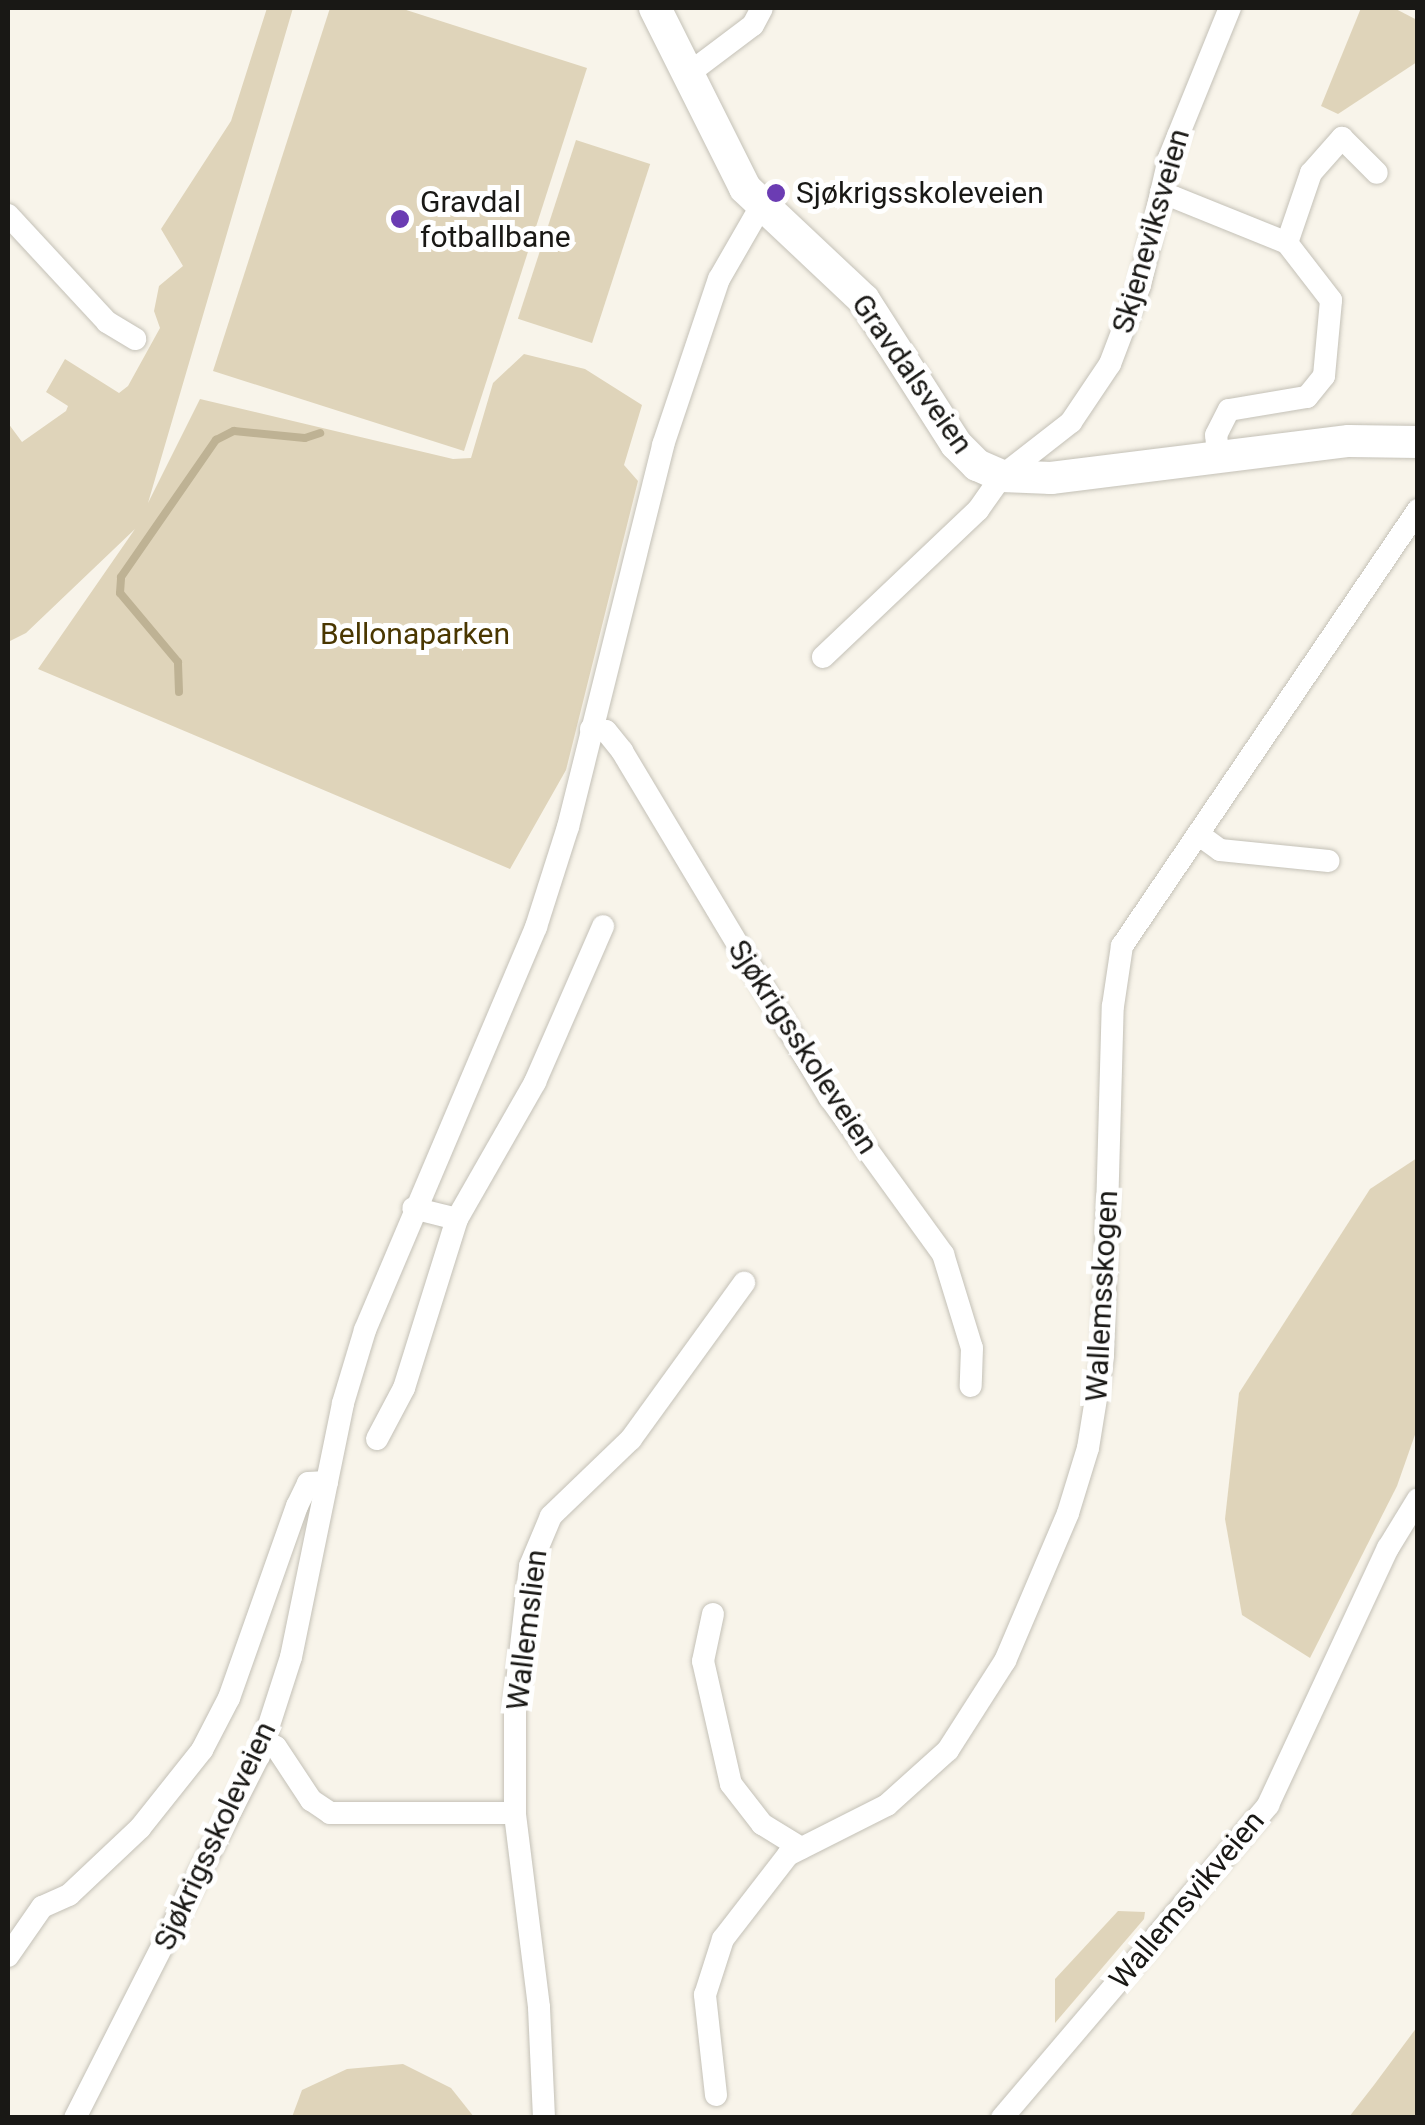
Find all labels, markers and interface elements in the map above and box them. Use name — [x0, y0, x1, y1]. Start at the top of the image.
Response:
street label: Skjeneviksveien — [1105, 125, 1197, 337]
place label: Sjøkrigsskoleveien — [796, 175, 1044, 211]
marker: Sjøkrigsskoleveien — [765, 182, 787, 204]
place label: Gravdal fotballbane — [420, 184, 571, 254]
marker: Gravdal fotballbane — [389, 208, 411, 230]
street label: Gravdalsveien — [844, 287, 980, 461]
park label: Bellonaparken — [320, 616, 510, 652]
street label: Sjøkrigsskoleveien — [720, 933, 886, 1161]
street label: Wallemsskogen — [1078, 1189, 1126, 1403]
street label: Wallemslien — [499, 1548, 555, 1712]
street label: Sjøkrigsskoleveien — [146, 1716, 284, 1956]
street label: Wallemsvikveien — [1102, 1803, 1272, 1997]

